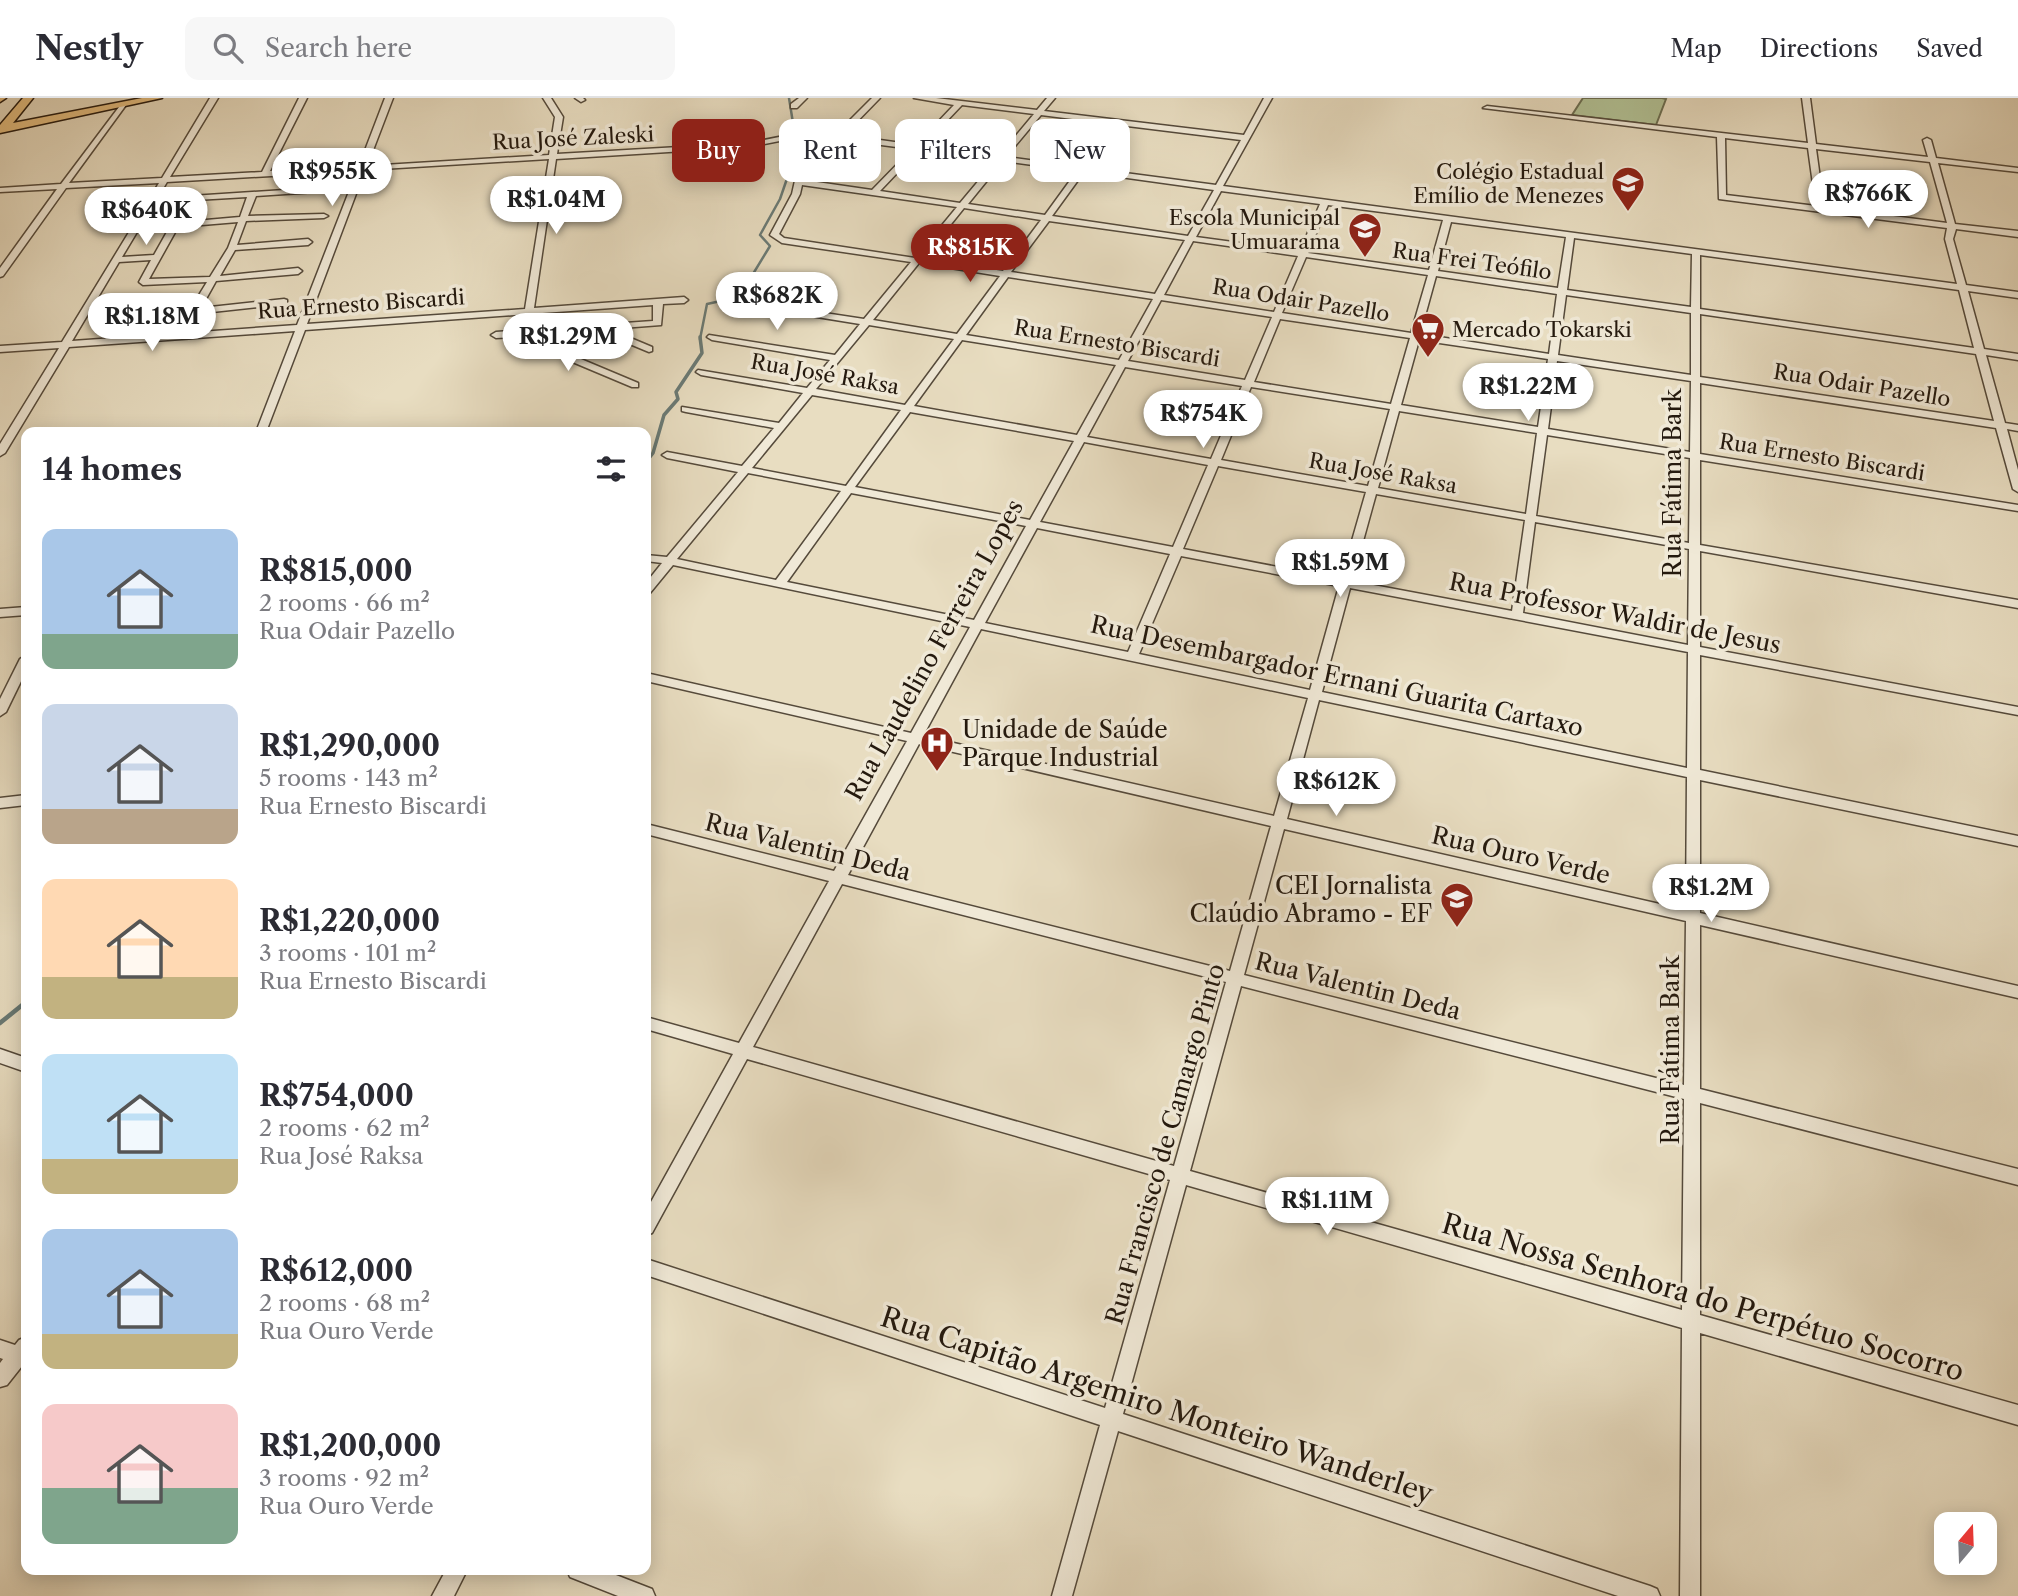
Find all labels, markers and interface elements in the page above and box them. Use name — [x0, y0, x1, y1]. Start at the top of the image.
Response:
search box — [185, 17, 675, 80]
text: Nestly — [35, 28, 143, 69]
icon: search — [209, 29, 247, 67]
text: Search here — [265, 32, 412, 64]
text: Map — [1670, 34, 1722, 63]
text: Directions — [1760, 34, 1878, 63]
text: Saved — [1916, 34, 1983, 63]
chip: Buy — [672, 119, 765, 182]
chip: Rent — [779, 119, 881, 182]
chip: Filters — [895, 119, 1016, 182]
chip: New — [1030, 119, 1130, 182]
street label: Rua José Zaleski — [491, 121, 655, 155]
pin: R$955K — [275, 148, 389, 208]
text: R$955K — [288, 157, 376, 185]
place label: Colégio Estadual Emílio de Menezes — [1413, 159, 1604, 208]
school or university icon: Colégio Estadual Emílio de Menezes — [1609, 164, 1647, 213]
pin: R$766K — [1811, 170, 1925, 230]
pin: R$1.04M — [491, 176, 621, 236]
text: R$766K — [1824, 179, 1912, 207]
text: R$1.04M — [506, 185, 606, 213]
pin: R$640K — [89, 188, 203, 247]
text: R$640K — [101, 196, 191, 224]
place label: Escola Municipal Umuarama — [1169, 205, 1341, 254]
school or university icon: Escola Municipal Umuarama — [1346, 210, 1384, 259]
pin: R$815K — [913, 225, 1027, 284]
text: R$815K — [927, 233, 1013, 261]
street label: Rua Frei Teófilo — [1391, 237, 1553, 285]
pin: R$682K — [720, 272, 834, 332]
street label: Rua Odair Pazello — [1211, 274, 1391, 326]
text: R$682K — [732, 281, 822, 309]
street label: Rua Ernesto Biscardi — [256, 284, 466, 324]
pin: R$1.18M — [87, 294, 217, 353]
text: R$1.18M — [104, 302, 200, 330]
supermarket icon: Mercado Tokarski — [1409, 310, 1447, 359]
pin: R$1.29M — [503, 314, 633, 373]
street label: Rua Ernesto Biscardi — [1012, 314, 1222, 372]
place label: Mercado Tokarski — [1452, 317, 1632, 342]
text: R$1.29M — [518, 322, 618, 350]
street label: Rua José Raksa — [749, 349, 902, 399]
street label: Rua Odair Pazello — [1772, 359, 1952, 411]
pin: R$1.22M — [1463, 364, 1593, 423]
text: R$1.22M — [1479, 372, 1577, 400]
street label: Rua Fátima Bark — [1658, 387, 1687, 577]
pin: R$754K — [1146, 390, 1260, 450]
text: R$754K — [1159, 399, 1247, 427]
street label: Rua Ernesto Biscardi — [1717, 428, 1927, 486]
street label: Rua José Raksa — [1307, 448, 1460, 498]
icon: filters — [592, 450, 630, 488]
text: 14 homes — [42, 451, 182, 488]
street label: Rua Laudelino Ferreira Lopes — [839, 495, 1029, 805]
pin: R$1.59M — [1275, 540, 1405, 599]
text: R$1.59M — [1291, 548, 1389, 576]
text: R$815,000 — [259, 552, 413, 589]
icon: home — [98, 557, 182, 641]
street label: Rua Professor Waldir de Jesus — [1447, 567, 1783, 659]
text: 2 rooms · 66 m² — [259, 589, 430, 617]
street label: Rua Desembargador Ernani Guarita Cartaxo — [1088, 610, 1586, 742]
text: Rua Odair Pazello — [259, 617, 455, 645]
place label: Unidade de Saúde Parque Industrial — [962, 715, 1168, 772]
hospital icon: Unidade de Saúde Parque Industrial — [918, 724, 956, 773]
text: R$1,290,000 — [259, 727, 440, 764]
icon: home — [98, 732, 182, 816]
pin: R$612K — [1279, 758, 1393, 818]
text: 5 rooms · 143 m² — [259, 764, 438, 792]
text: R$612K — [1293, 767, 1379, 795]
text: Rua Ernesto Biscardi — [259, 792, 487, 820]
street label: Rua Valentin Deda — [702, 807, 914, 887]
street label: Rua Ouro Verde — [1429, 820, 1613, 890]
pin: R$1.2M — [1654, 864, 1768, 924]
place label: CEI Jornalista Claúdio Abramo - EF — [1189, 871, 1432, 928]
text: R$1.2M — [1668, 873, 1754, 901]
school or university icon: CEI Jornalista Claúdio Abramo - EF — [1438, 880, 1476, 929]
text: R$1,220,000 — [259, 902, 440, 939]
icon: home — [98, 907, 182, 991]
text: 3 rooms · 101 m² — [259, 939, 436, 967]
street label: Rua Valentin Deda — [1252, 946, 1464, 1026]
street label: Rua Fátima Bark — [1656, 954, 1685, 1144]
street label: Rua Francisco de Camargo Pinto — [1100, 960, 1230, 1328]
text: Rua Ernesto Biscardi — [259, 967, 487, 995]
text: R$754,000 — [259, 1077, 414, 1114]
icon: home — [98, 1082, 182, 1166]
text: 2 rooms · 62 m² — [259, 1114, 430, 1142]
text: Rua José Raksa — [259, 1142, 423, 1170]
pin: R$1.11M — [1262, 1178, 1392, 1237]
text: R$1.11M — [1281, 1186, 1373, 1214]
street label: Rua Nossa Senhora do Perpétuo Socorro — [1438, 1206, 1968, 1388]
text: R$612,000 — [259, 1252, 413, 1289]
icon: home — [98, 1257, 182, 1341]
text: 2 rooms · 68 m² — [259, 1289, 430, 1317]
street label: Rua Capitão Argemiro Monteiro Wanderley — [877, 1299, 1438, 1511]
text: Rua Ouro Verde — [259, 1317, 434, 1345]
text: R$1,200,000 — [259, 1427, 441, 1464]
icon: home — [98, 1432, 182, 1516]
text: 3 rooms · 92 m² — [259, 1464, 429, 1492]
text: Rua Ouro Verde — [259, 1492, 434, 1520]
north arrow — [1934, 1512, 1997, 1575]
map controls — [1934, 1512, 1997, 1575]

